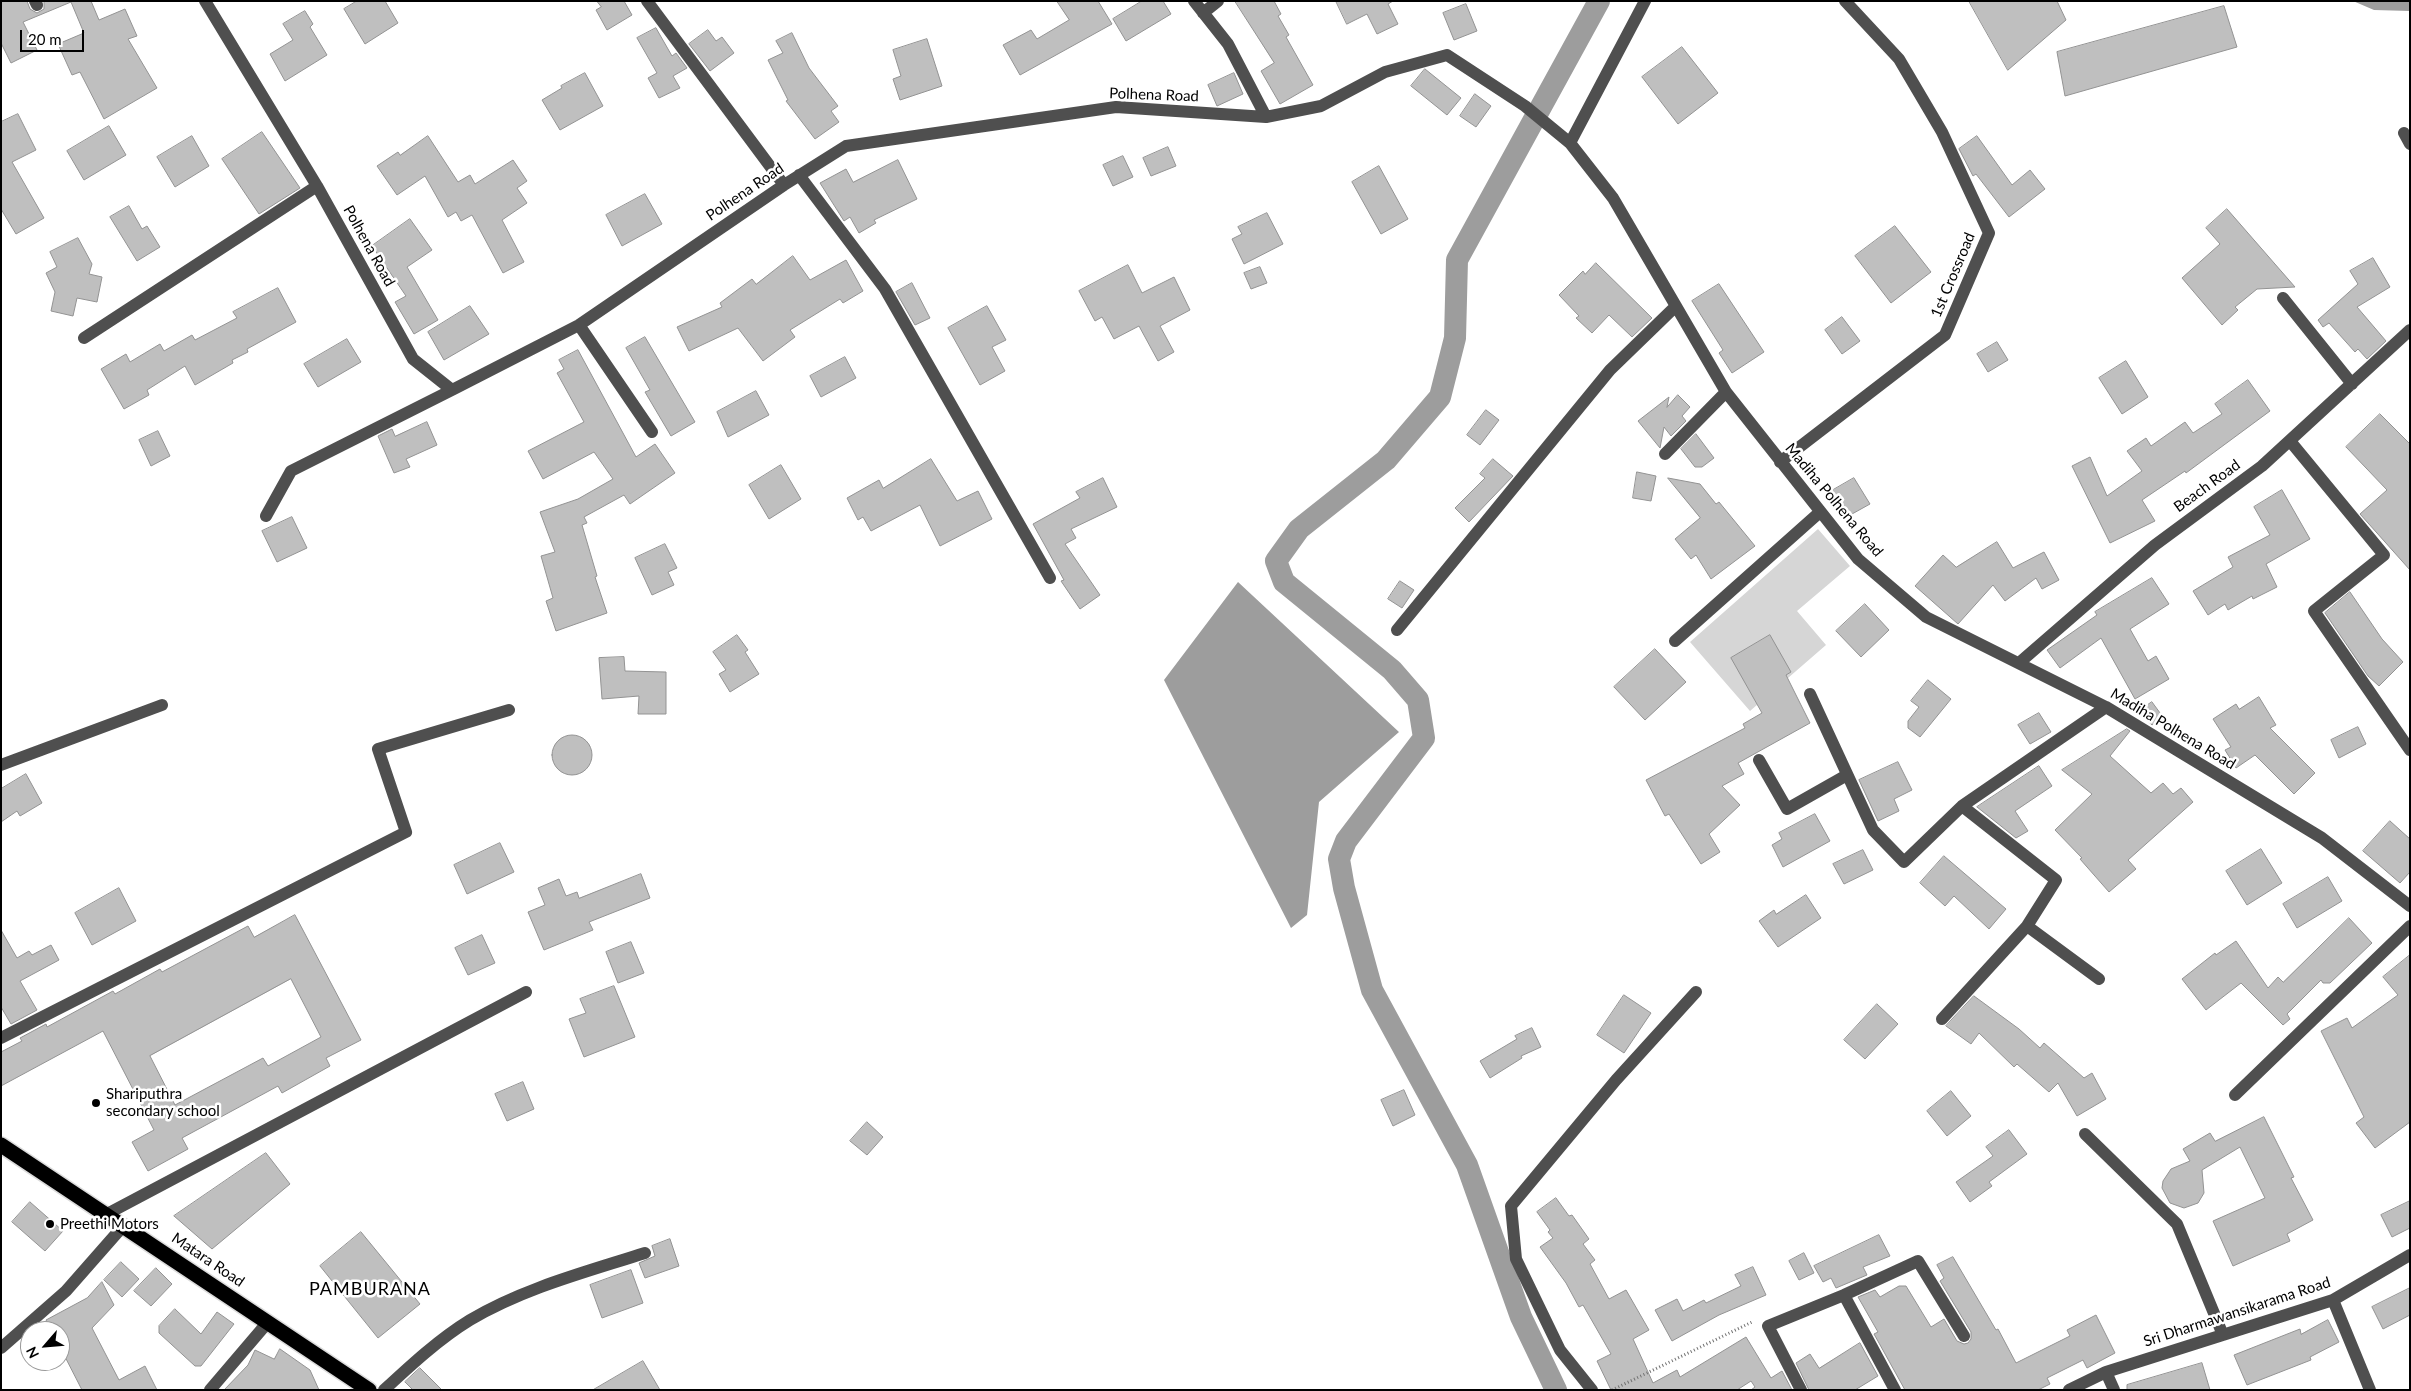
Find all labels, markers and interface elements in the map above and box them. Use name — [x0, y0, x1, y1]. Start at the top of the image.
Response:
scale bar — [22, 20, 86, 52]
text: 20 m — [28, 30, 62, 48]
street label: Polhena Road — [1109, 84, 1199, 106]
street label: Polhena Road — [703, 159, 787, 225]
street label: Polhena Road — [339, 202, 399, 290]
street label: 1st Crossroad — [1927, 230, 1979, 320]
street label: Madiha Polhena Road — [1781, 440, 1887, 560]
street label: Beach Road — [2170, 456, 2244, 516]
street label: Madiha Polhena Road — [2107, 685, 2239, 773]
place label: Shariputhra secondary school — [106, 1085, 220, 1120]
marker: Shariputhra secondary school — [90, 1097, 102, 1109]
place label: Preethi Motors — [60, 1215, 159, 1233]
marker: Preethi Motors — [44, 1218, 56, 1230]
street label: Matara Road — [168, 1229, 248, 1291]
street label: Sri Dharmawansikarama Road — [2141, 1273, 2333, 1351]
district label: PAMBURANA — [308, 1278, 432, 1300]
north arrow — [20, 1321, 70, 1371]
text: N — [22, 1344, 42, 1361]

